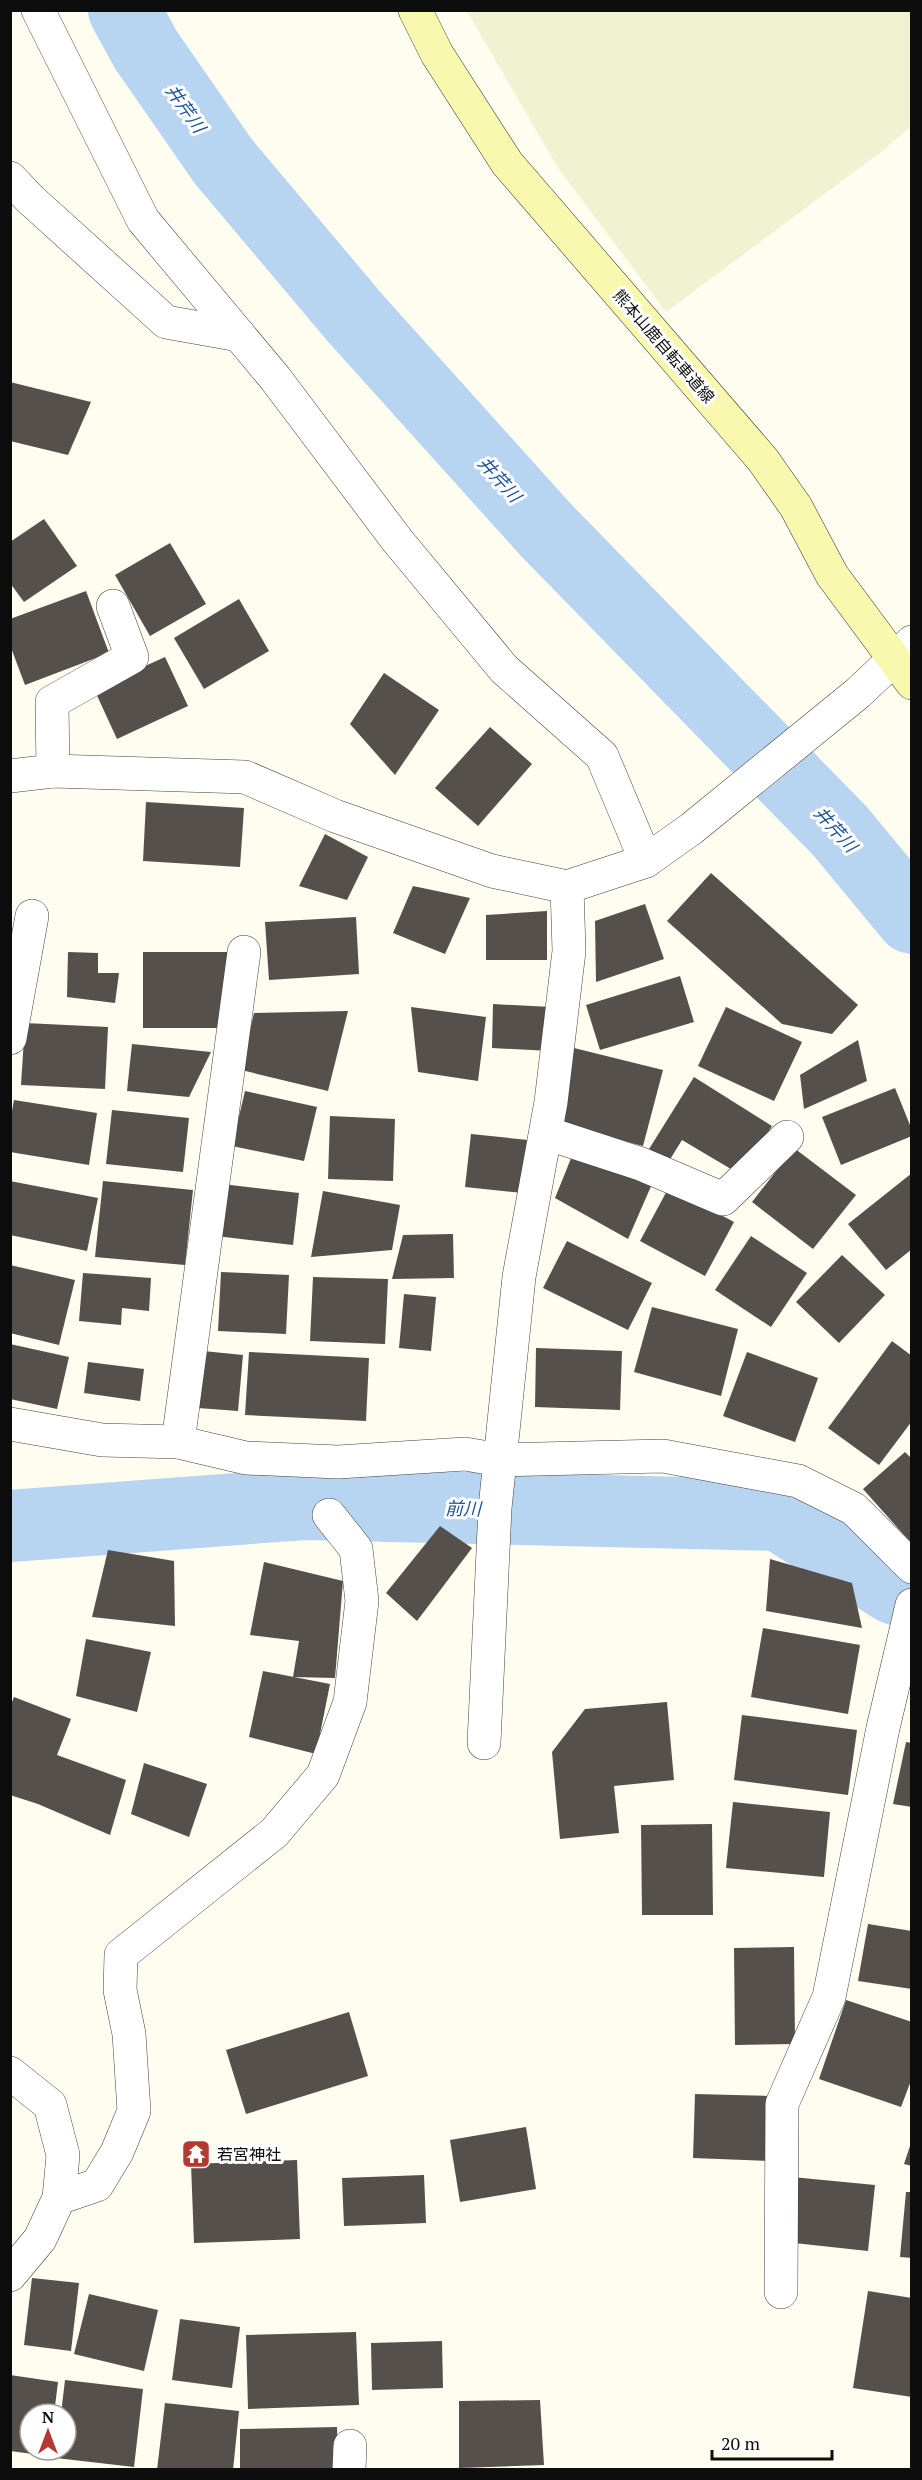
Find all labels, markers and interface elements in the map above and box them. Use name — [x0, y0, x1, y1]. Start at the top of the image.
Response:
water label: 井芹川 — [161, 79, 212, 139]
street label: 熊本山鹿自転車道線 — [608, 284, 720, 408]
water label: 井芹川 — [473, 451, 528, 509]
water label: 井芹川 — [809, 801, 864, 859]
water label: 前川 — [445, 1496, 483, 1520]
temple icon: 若宮神社 — [180, 2138, 212, 2170]
place label: 若宮神社 — [217, 2143, 281, 2165]
north arrow — [18, 2402, 78, 2462]
text: N — [42, 2406, 54, 2428]
scale bar — [712, 2423, 832, 2461]
text: 20 m — [721, 2431, 761, 2455]

